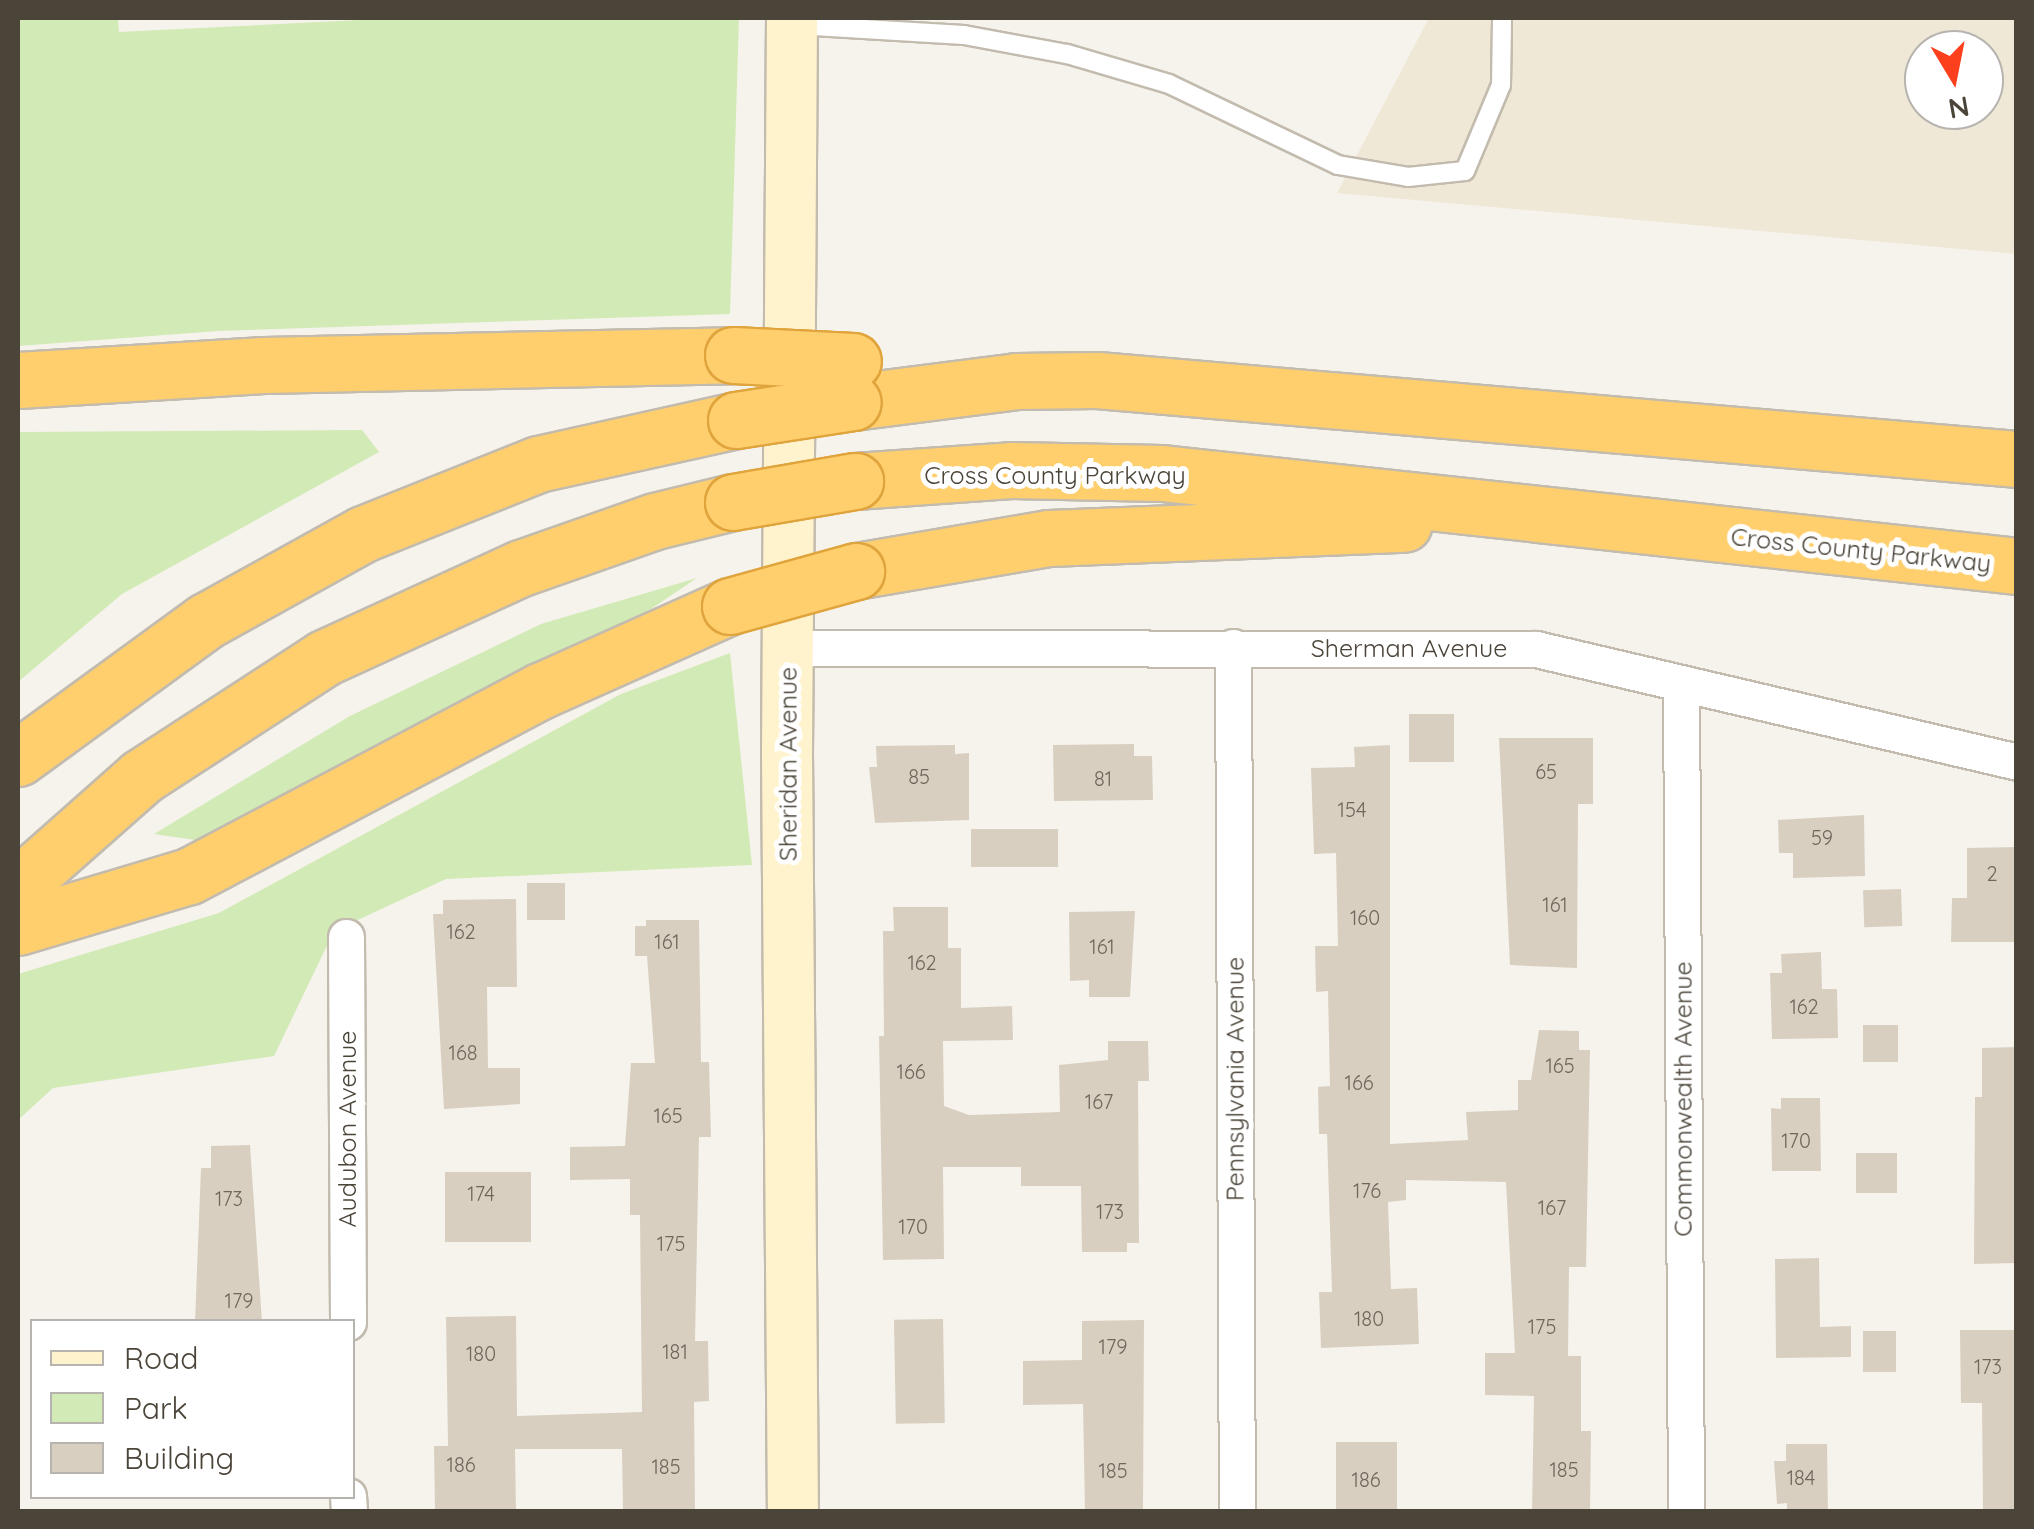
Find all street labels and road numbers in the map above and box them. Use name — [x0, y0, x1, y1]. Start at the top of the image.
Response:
street label: Cross County Parkway — [924, 460, 1186, 490]
street label: Cross County Parkway — [1729, 521, 1993, 579]
street label: Sherman Avenue — [1311, 633, 1507, 663]
street label: Sheridan Avenue — [773, 667, 803, 861]
street label: Pennsylvania Avenue — [1220, 957, 1250, 1201]
street label: Commonwealth Avenue — [1668, 961, 1698, 1237]
street label: Audubon Avenue — [332, 1031, 362, 1227]

